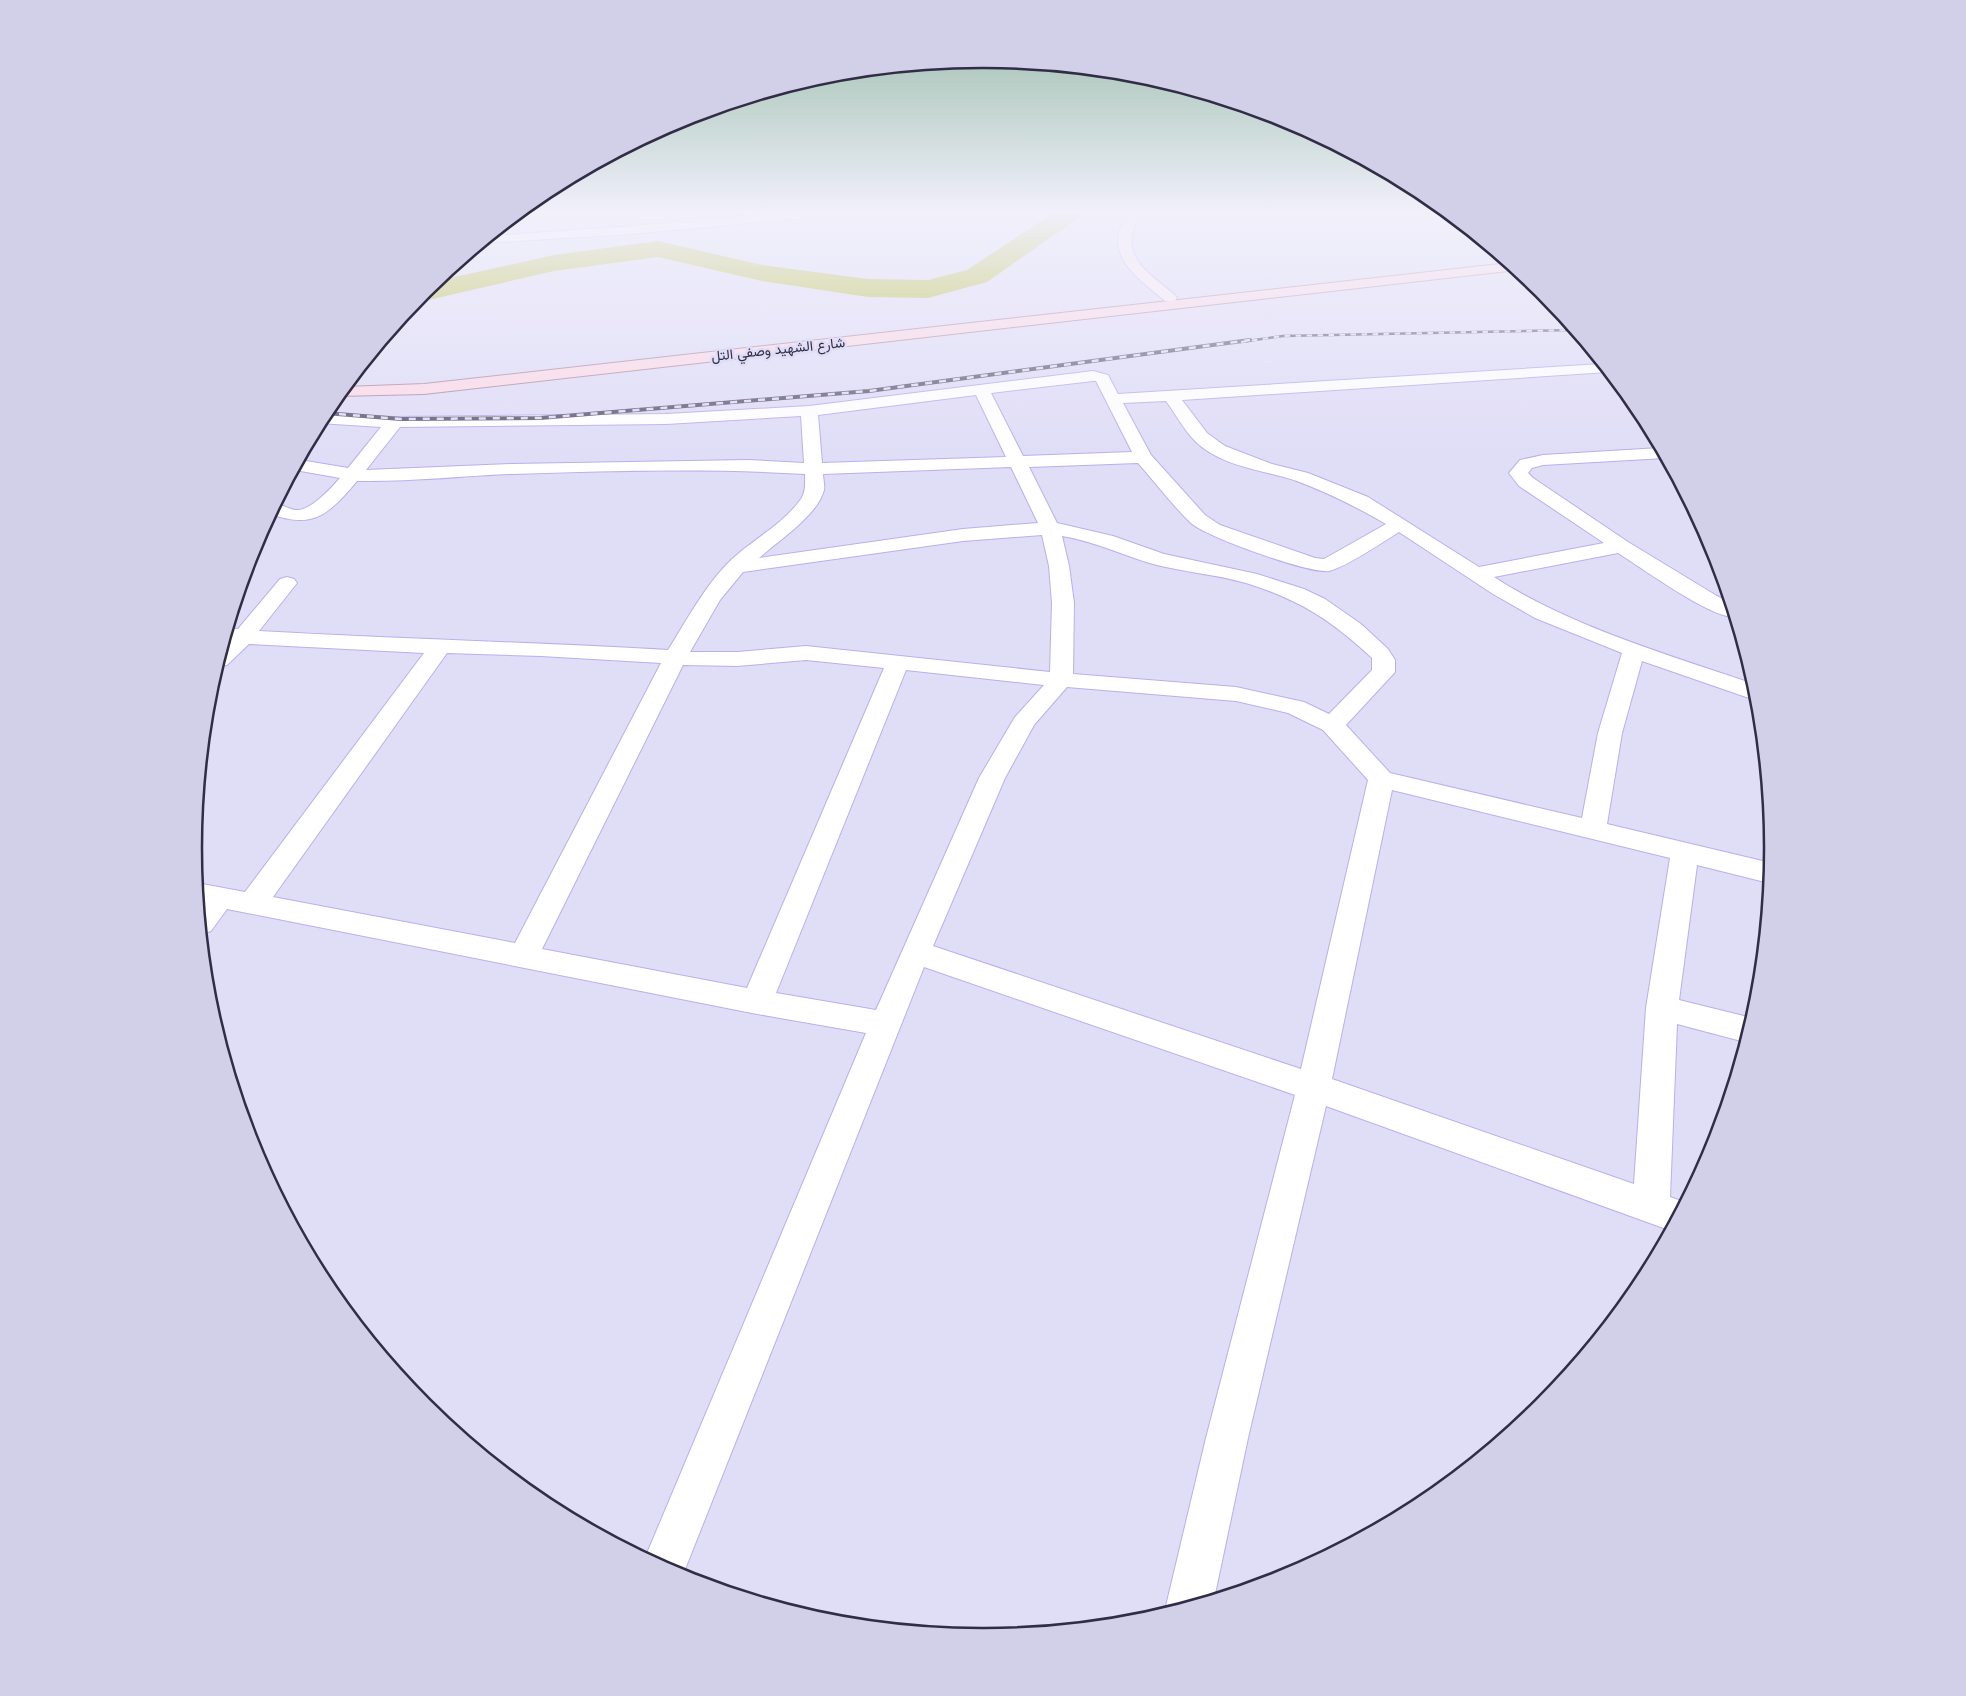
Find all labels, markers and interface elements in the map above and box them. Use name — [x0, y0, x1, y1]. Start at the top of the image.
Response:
street label: شارع الشهيد وصفي التل — [710, 334, 846, 368]

